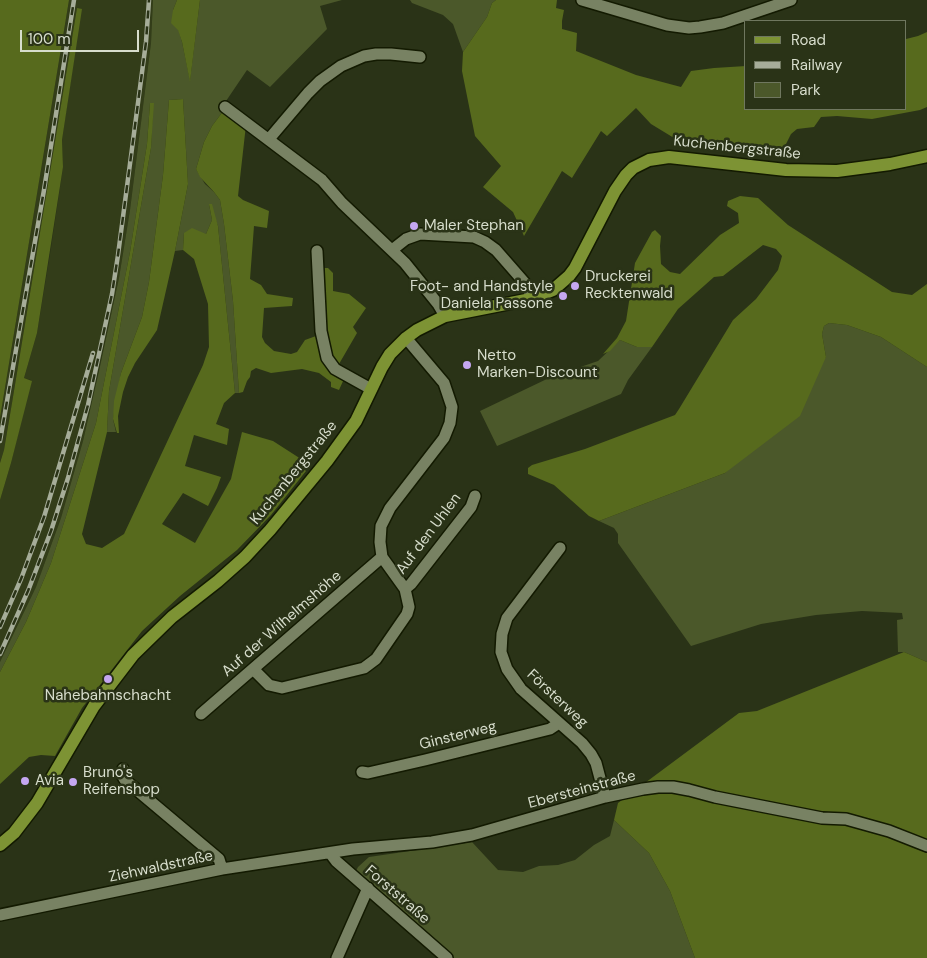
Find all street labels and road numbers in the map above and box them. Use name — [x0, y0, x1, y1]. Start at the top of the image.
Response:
street label: Kuchenbergstraße — [672, 132, 802, 164]
street label: Kuchenbergstraße — [247, 418, 341, 528]
street label: Auf den Uhlen — [393, 490, 465, 578]
street label: Auf der Wilhelmshöhe — [219, 567, 345, 681]
street label: Försterweg — [523, 666, 591, 732]
street label: Ginsterweg — [418, 718, 498, 754]
street label: Ebersteinstraße — [526, 767, 638, 813]
street label: Ziehwaldstraße — [107, 847, 215, 887]
street label: Forststraße — [361, 862, 433, 928]

